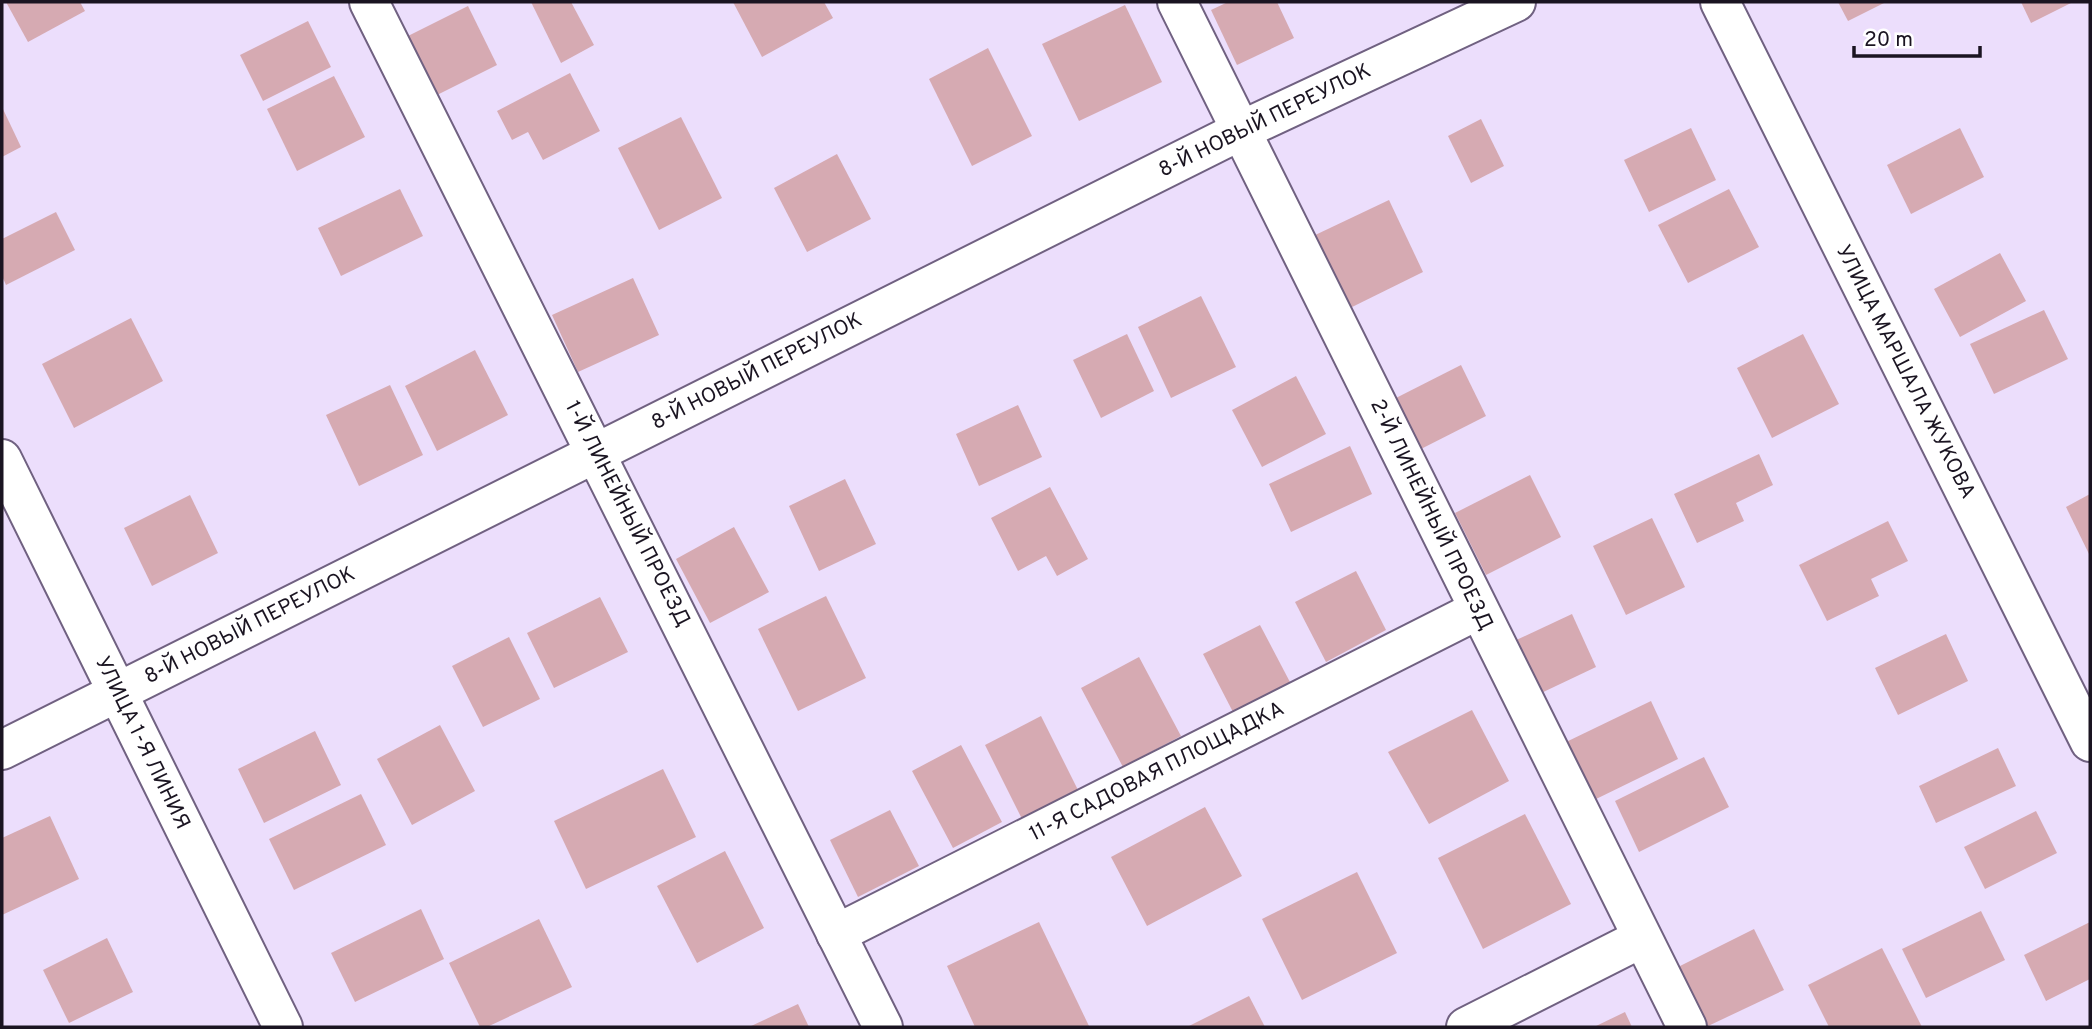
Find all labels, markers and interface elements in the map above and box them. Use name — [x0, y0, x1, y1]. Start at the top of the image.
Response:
scale bar — [1854, 14, 1980, 58]
text: 20 m — [1864, 27, 1913, 54]
street label: 8-Й НОВЫЙ ПЕРЕУЛОК — [1154, 57, 1376, 184]
street label: УЛИЦА МАРШАЛА ЖУКОВА — [1829, 241, 1981, 503]
street label: 8-Й НОВЫЙ ПЕРЕУЛОК — [647, 306, 867, 437]
street label: 2-Й ЛИНЕЙНЫЙ ПРОЕЗД — [1363, 394, 1500, 635]
street label: 1-Й ЛИНЕЙНЫЙ ПРОЕЗД — [558, 396, 697, 631]
street label: 8-Й НОВЫЙ ПЕРЕУЛОК — [140, 560, 360, 691]
street label: УЛИЦА 1-Я ЛИНИЯ — [88, 652, 196, 834]
street label: 11-Я САДОВАЯ ПЛОЩАДКА — [1025, 696, 1289, 848]

